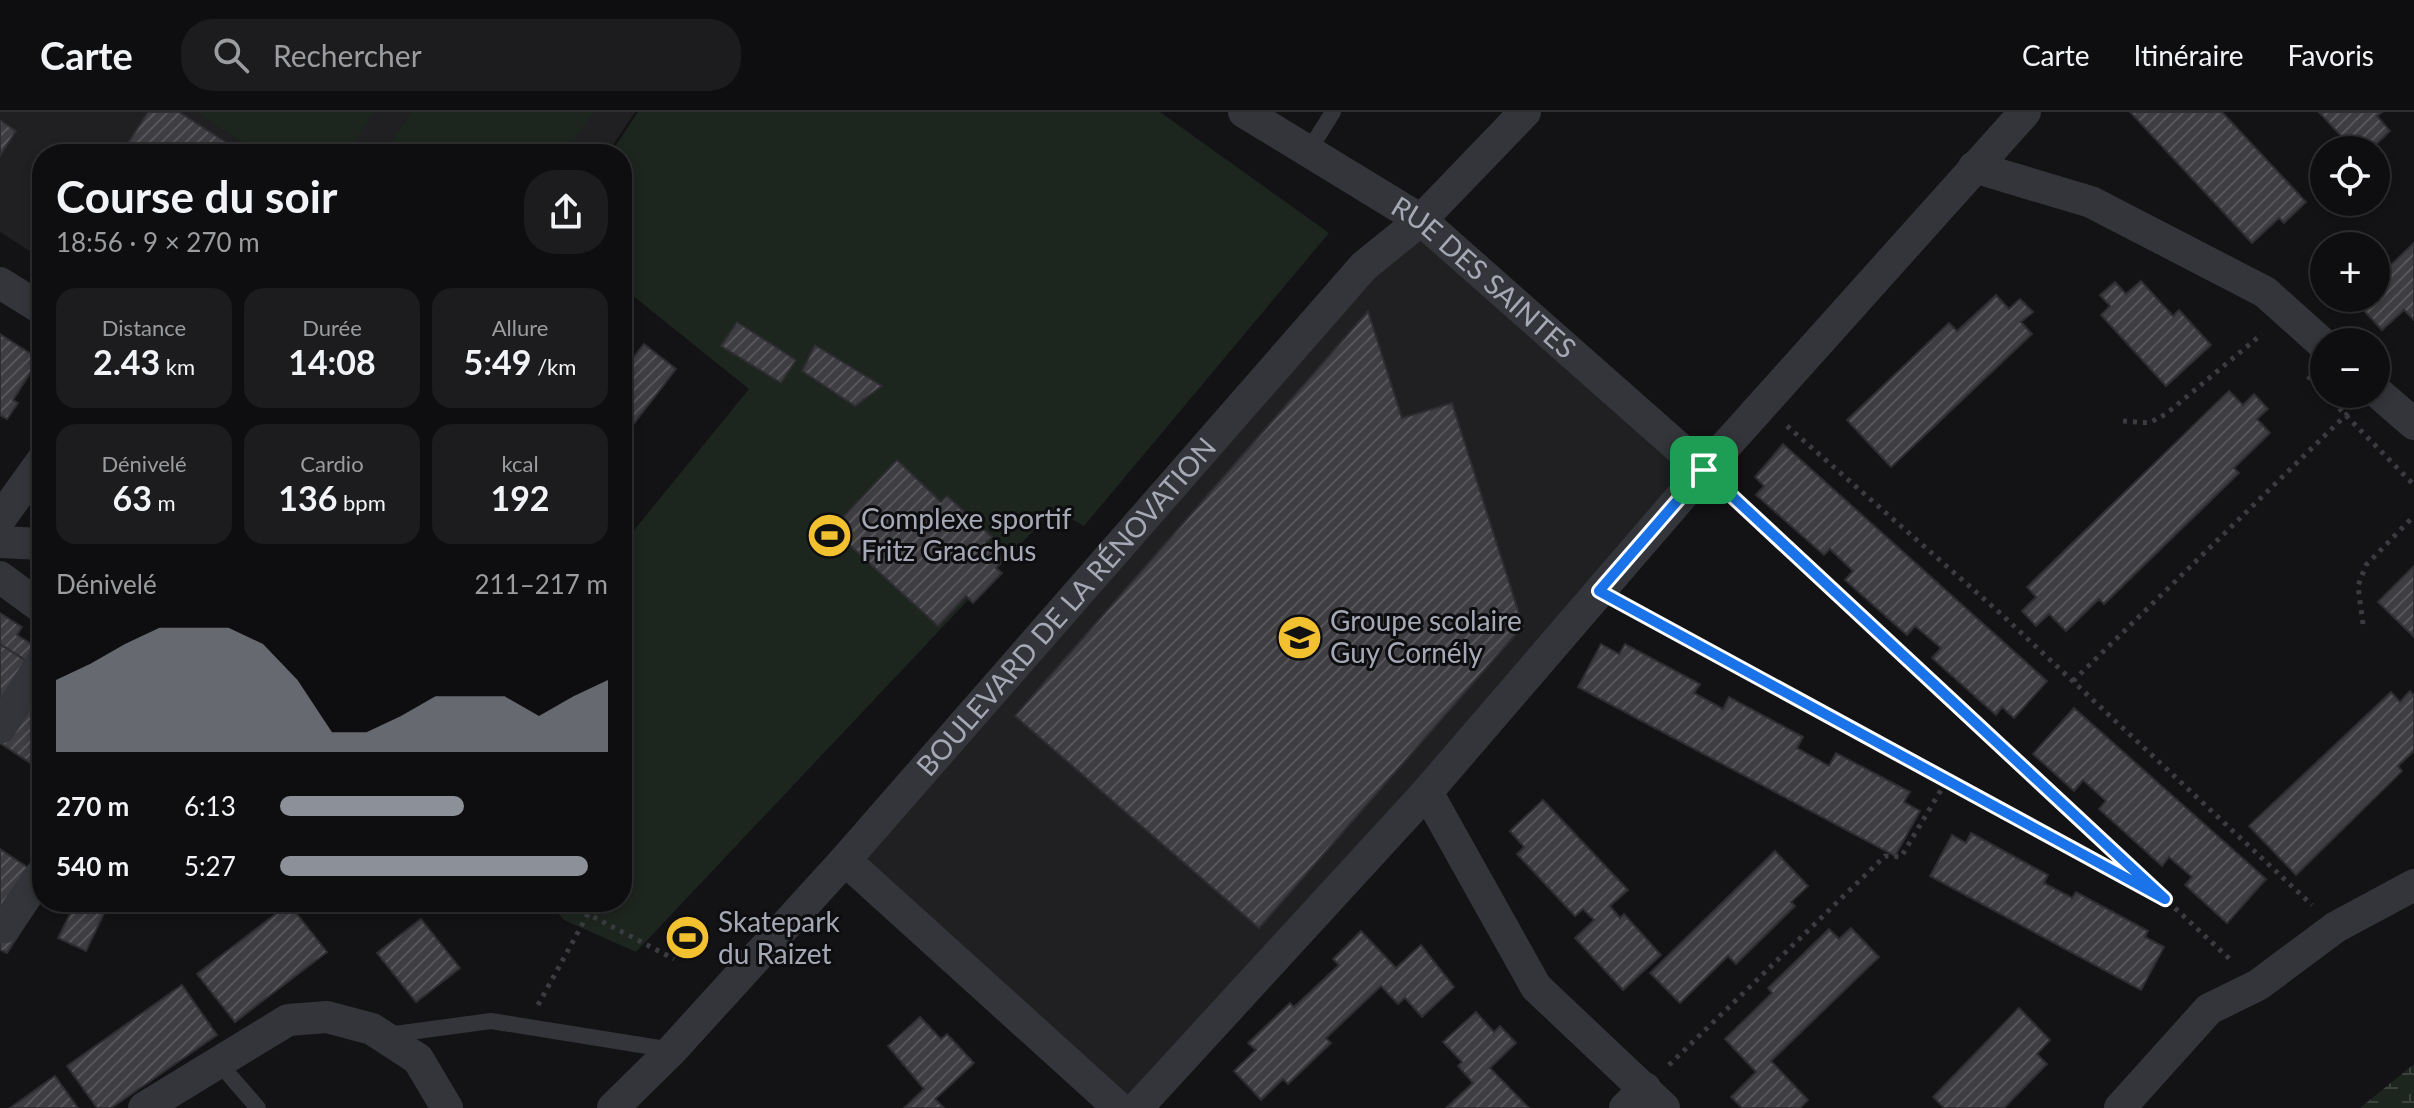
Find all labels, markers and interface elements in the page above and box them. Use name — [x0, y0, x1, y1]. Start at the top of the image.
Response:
search box — [181, 19, 741, 91]
text: Carte — [40, 32, 133, 78]
icon: search — [209, 33, 253, 77]
text: Rechercher — [273, 37, 422, 73]
text: Carte — [2022, 38, 2089, 72]
text: Itinéraire — [2133, 38, 2244, 72]
text: Favoris — [2288, 38, 2374, 72]
map controls — [2310, 136, 2390, 408]
button: locate — [2310, 136, 2390, 216]
text: Course du soir — [56, 170, 337, 222]
button: share — [524, 170, 608, 254]
street label: RUE DES SAINTES — [1386, 188, 1583, 365]
text: 18:56 · 9 × 270 m — [56, 226, 260, 258]
button: + — [2310, 232, 2390, 312]
text: Distance — [102, 314, 186, 341]
text: Durée — [302, 314, 362, 341]
text: Allure — [492, 314, 548, 341]
button: − — [2310, 328, 2390, 408]
text: 2.43 — [93, 341, 160, 382]
text: 14:08 — [288, 341, 376, 382]
text: 5:49 — [464, 341, 532, 382]
text: km — [160, 353, 195, 380]
text: /km — [532, 353, 576, 380]
street label: BOULEVARD DE LA RÉNOVATION — [909, 430, 1222, 782]
pin — [1670, 436, 1738, 504]
icon: arrive — [1682, 448, 1726, 492]
text: Dénivelé — [101, 450, 187, 477]
text: Cardio — [300, 450, 364, 477]
text: kcal — [501, 450, 539, 477]
text: 63 — [112, 477, 152, 518]
text: 136 — [278, 477, 337, 518]
text: 192 — [490, 477, 550, 518]
text: m — [152, 489, 176, 516]
text: bpm — [337, 489, 386, 516]
place label: Complexe sportif Fritz Gracchus — [861, 501, 1072, 567]
sports icon: Complexe sportif Fritz Gracchus — [806, 511, 854, 559]
text: Dénivelé — [56, 568, 157, 600]
text: 211–217 m — [474, 568, 608, 600]
place label: Groupe scolaire Guy Cornély — [1330, 603, 1522, 669]
school or university icon: Groupe scolaire Guy Cornély — [1275, 613, 1323, 661]
text: 270 m — [56, 790, 129, 822]
text: 6:13 — [184, 790, 236, 822]
text: 540 m — [56, 850, 129, 882]
text: 5:27 — [184, 850, 236, 882]
place label: Skatepark du Raizet — [718, 904, 840, 970]
sports icon: Skatepark du Raizet — [663, 914, 711, 962]

